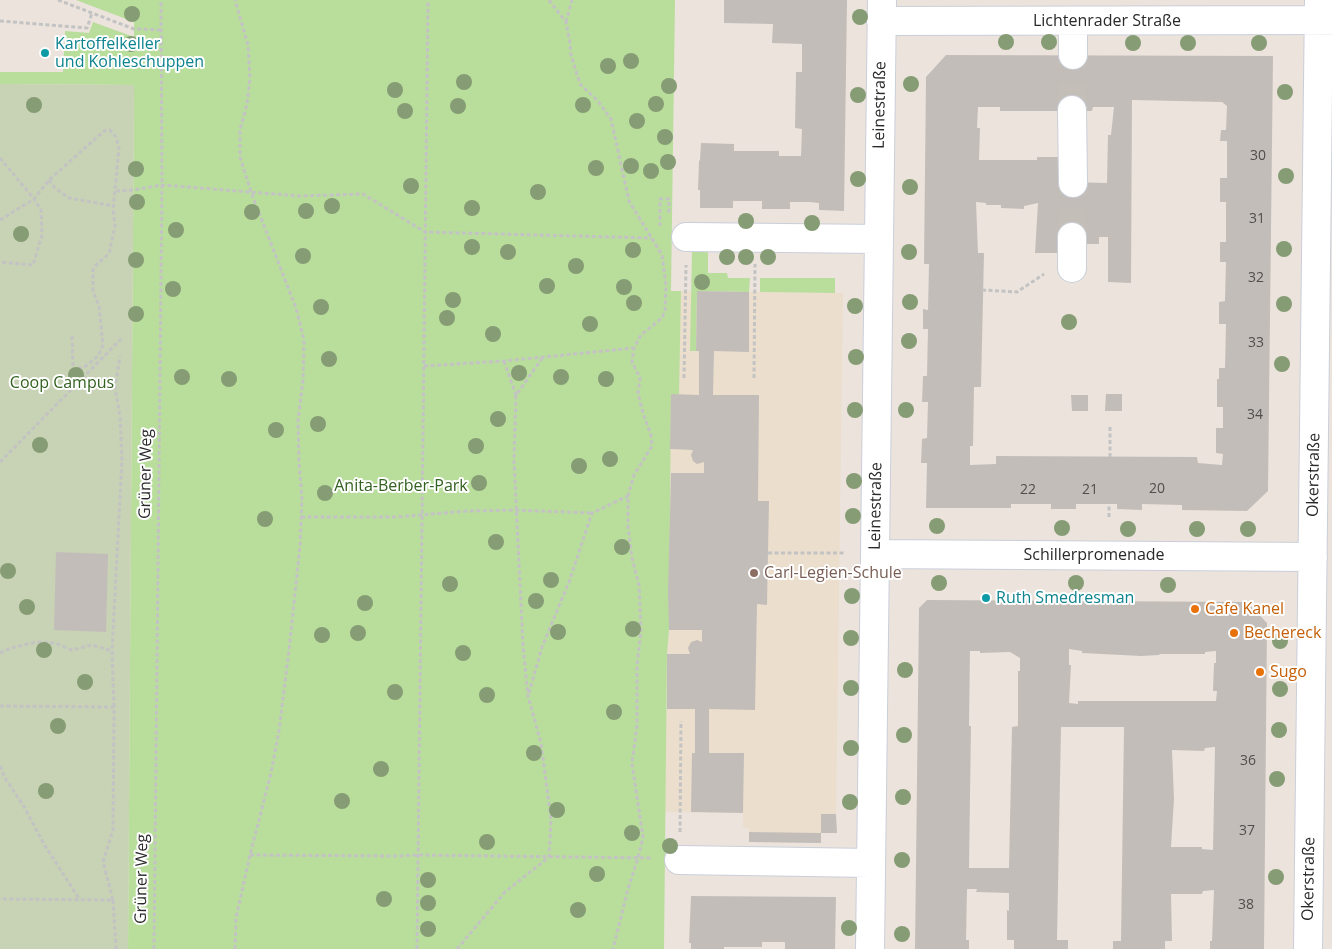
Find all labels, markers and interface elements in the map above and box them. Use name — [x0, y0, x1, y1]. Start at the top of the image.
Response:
street label: Lichtenrader Straße — [1033, 11, 1181, 31]
place label: Kartoffelkeller und Kohleschuppen — [55, 34, 204, 72]
marker: Kartoffelkeller und Kohleschuppen — [39, 47, 51, 59]
street label: Leinestraße — [870, 61, 890, 149]
house number: 30 — [1250, 148, 1266, 164]
house number: 31 — [1249, 211, 1265, 227]
house number: 32 — [1248, 270, 1264, 286]
house number: 33 — [1248, 335, 1264, 351]
park label: Coop Campus — [10, 373, 114, 393]
house number: 34 — [1247, 407, 1263, 423]
street label: Grüner Weg — [136, 429, 156, 519]
street label: Okerstraße — [1304, 433, 1324, 517]
street label: Leinestraße — [866, 462, 886, 550]
park label: Anita-Berber-Park — [334, 476, 468, 496]
house number: 20 — [1149, 481, 1165, 497]
house number: 22 — [1020, 482, 1036, 498]
house number: 21 — [1082, 482, 1098, 498]
street label: Schillerpromenade — [1023, 545, 1165, 565]
place label: Carl-Legien-Schule — [764, 563, 902, 583]
marker: Carl-Legien-Schule — [748, 567, 760, 579]
place label: Ruth Smedresman — [996, 588, 1134, 608]
marker: Ruth Smedresman — [980, 592, 992, 604]
place label: Cafe Kanel — [1205, 599, 1284, 619]
marker: Cafe Kanel — [1189, 603, 1201, 615]
place label: Bechereck — [1244, 623, 1321, 643]
marker: Bechereck — [1228, 627, 1240, 639]
place label: Sugo — [1270, 662, 1307, 682]
marker: Sugo — [1254, 666, 1266, 678]
house number: 36 — [1240, 753, 1256, 769]
house number: 37 — [1239, 823, 1255, 839]
street label: Grüner Weg — [132, 834, 152, 924]
street label: Okerstraße — [1299, 837, 1319, 921]
house number: 38 — [1238, 897, 1254, 913]

